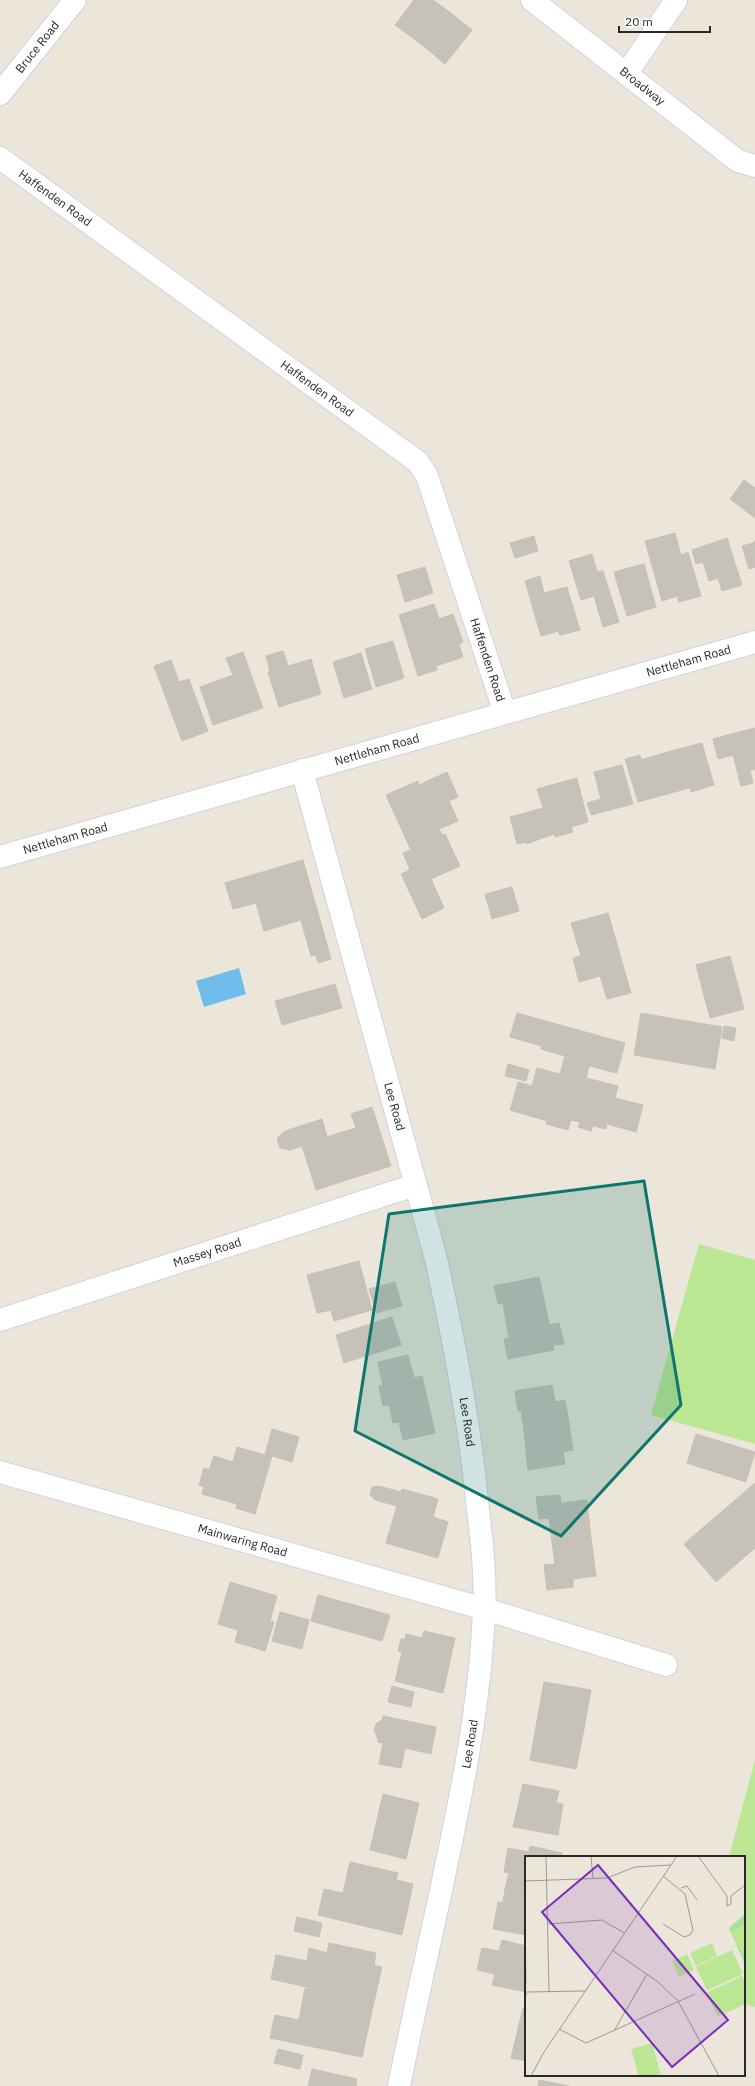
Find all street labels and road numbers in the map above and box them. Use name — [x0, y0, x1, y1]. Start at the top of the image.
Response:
street label: Bruce Road — [12, 18, 62, 76]
street label: Broadway — [617, 63, 668, 108]
street label: Haffenden Road — [16, 166, 95, 229]
street label: Haffenden Road — [278, 357, 357, 420]
street label: Haffenden Road — [467, 616, 509, 703]
street label: Nettleham Road — [644, 641, 733, 680]
street label: Nettleham Road — [333, 730, 421, 768]
street label: Nettleham Road — [21, 819, 109, 857]
street label: Lee Road — [381, 1081, 409, 1132]
street label: Massey Road — [171, 1234, 243, 1270]
street label: Lee Road — [456, 1396, 479, 1447]
street label: Mainwaring Road — [196, 1520, 289, 1560]
street label: Lee Road — [458, 1718, 481, 1770]

